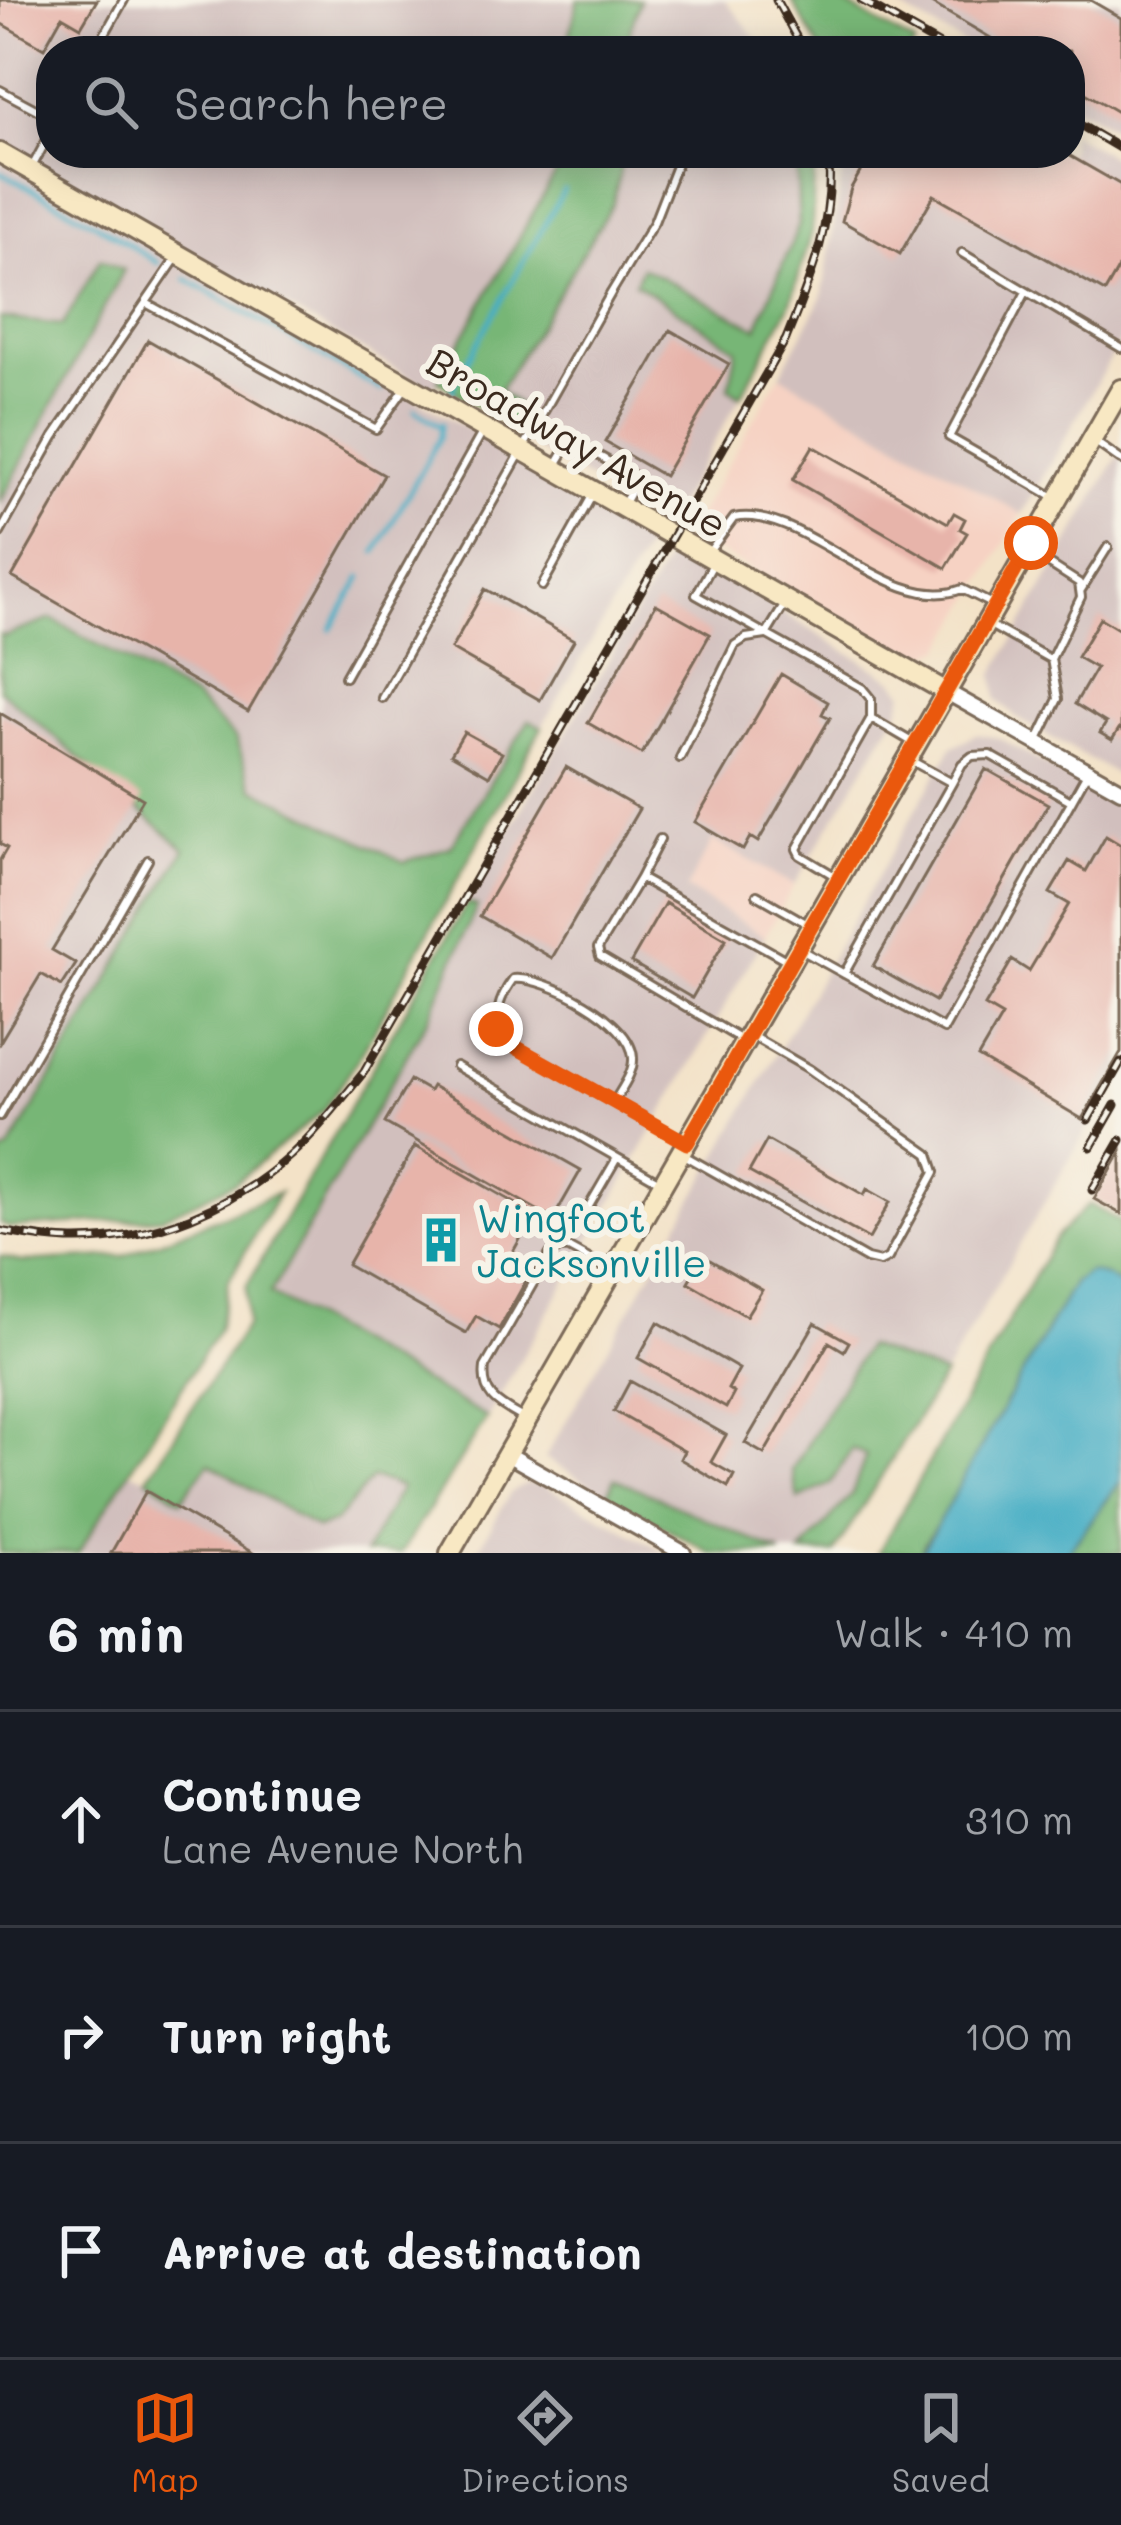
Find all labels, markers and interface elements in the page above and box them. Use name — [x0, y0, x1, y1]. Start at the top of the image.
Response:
search box — [36, 36, 1085, 168]
icon: search — [78, 69, 144, 135]
text: Search here — [174, 73, 448, 131]
street label: Broadway Avenue — [419, 335, 737, 548]
route start — [1004, 516, 1058, 570]
route end — [469, 1002, 523, 1056]
place label: Wingfoot Jacksonville — [477, 1191, 706, 1287]
building icon: Wingfoot Jacksonville — [416, 1215, 466, 1265]
text: 6 min — [48, 1598, 184, 1665]
text: Walk · 410 m — [834, 1606, 1073, 1657]
text: Continue — [162, 1764, 362, 1822]
icon: ahead — [48, 1786, 114, 1852]
text: 310 m — [965, 1793, 1073, 1844]
text: Lane Avenue North — [162, 1822, 523, 1873]
icon: right — [48, 2002, 114, 2068]
text: Turn right — [162, 2006, 391, 2064]
text: 100 m — [964, 2009, 1073, 2060]
icon: arrive — [48, 2218, 114, 2284]
text: Arrive at destination — [162, 2222, 642, 2280]
tab: Map — [131, 2385, 199, 2500]
tab: Directions — [461, 2385, 629, 2500]
tab: Saved — [892, 2385, 990, 2500]

